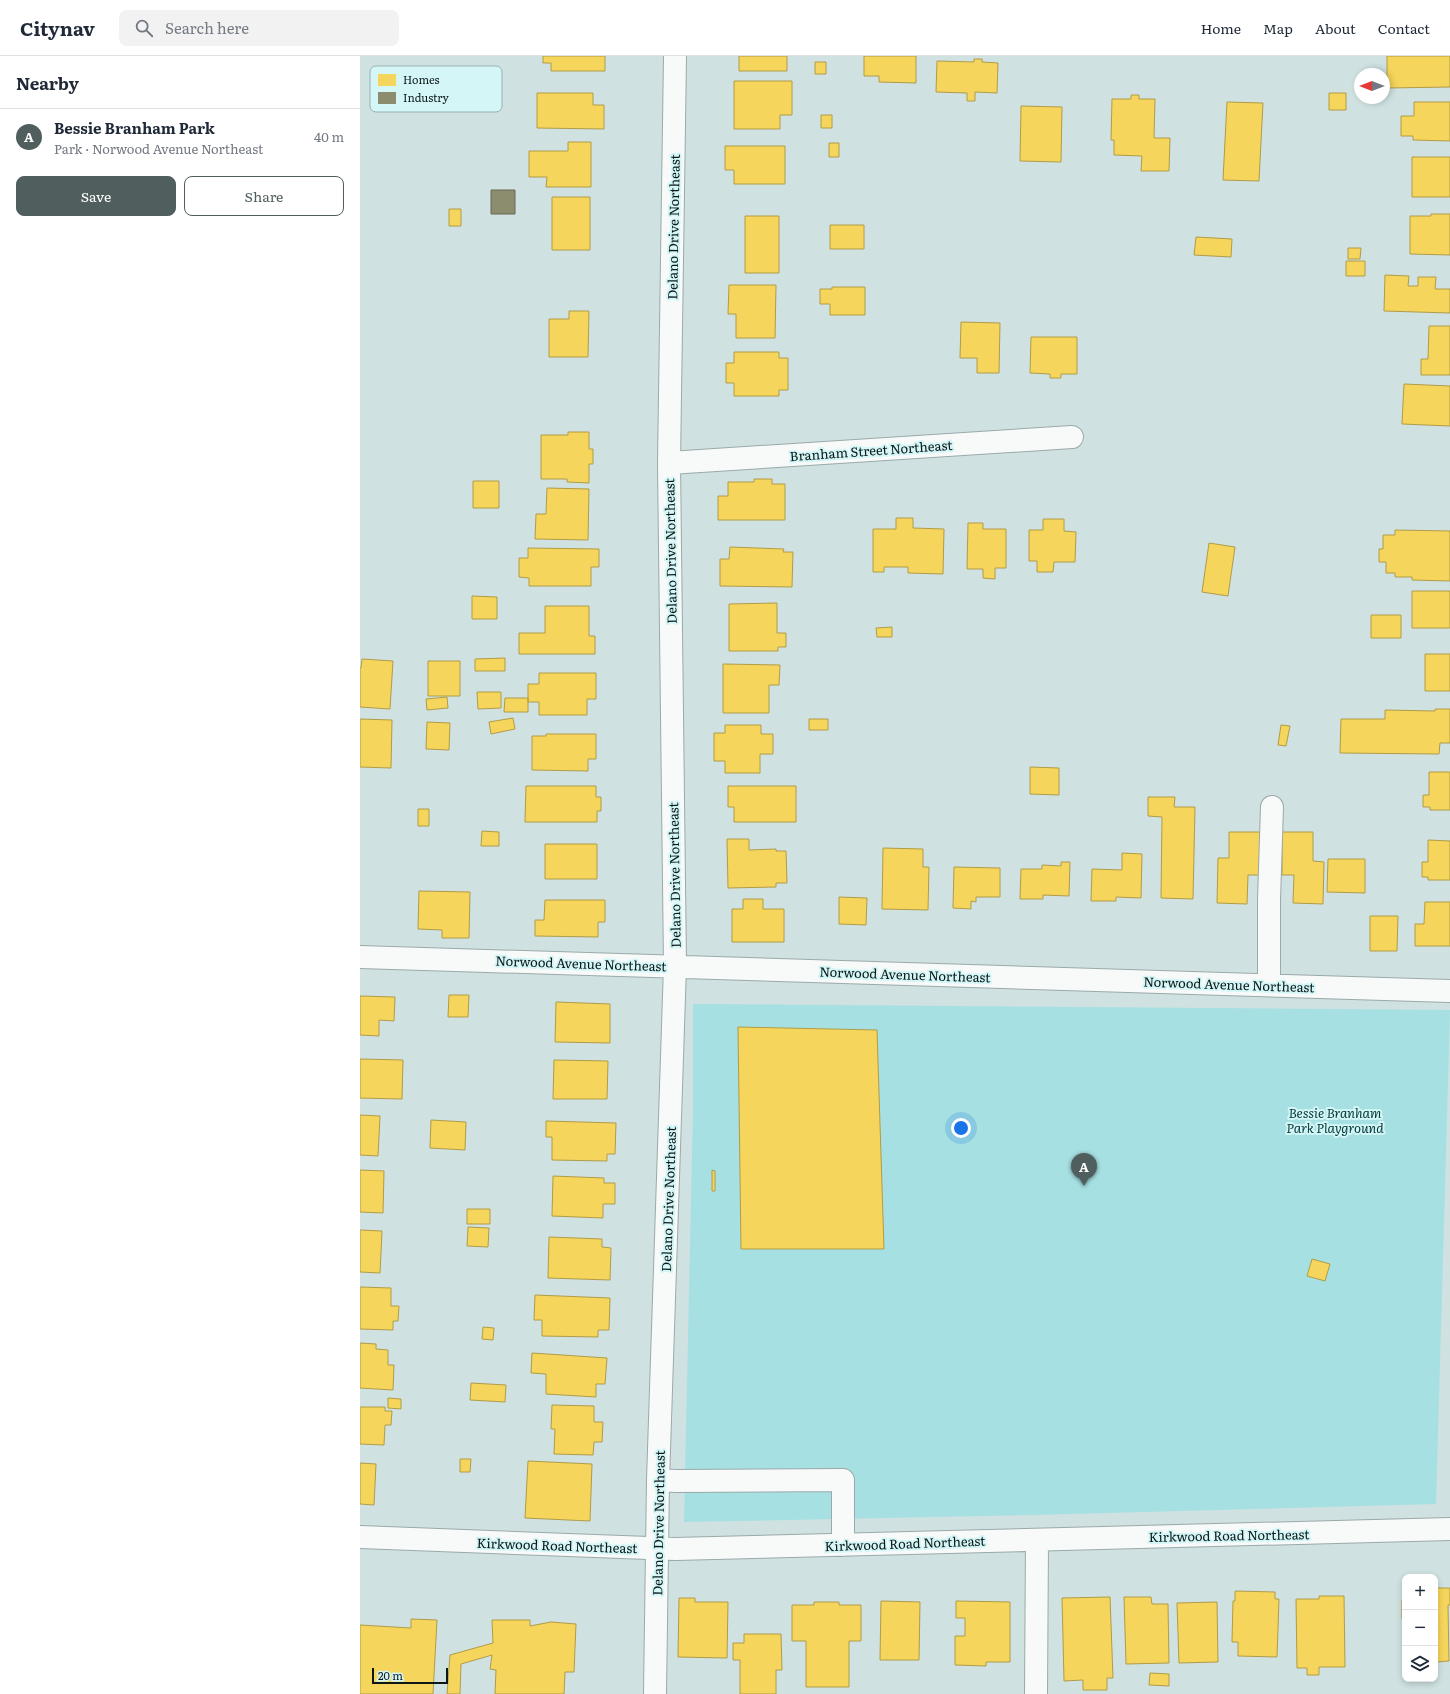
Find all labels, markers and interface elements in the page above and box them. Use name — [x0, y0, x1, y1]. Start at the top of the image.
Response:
search box — [119, 10, 399, 46]
text: Citynav — [20, 14, 95, 42]
text: Search here — [165, 16, 249, 39]
icon: search — [133, 17, 155, 39]
text: Home — [1201, 18, 1241, 38]
text: Map — [1263, 18, 1293, 38]
text: About — [1315, 18, 1356, 38]
text: Contact — [1378, 18, 1430, 38]
legend — [370, 66, 502, 112]
north arrow — [1354, 68, 1390, 104]
text: Nearby — [16, 70, 79, 95]
text: Homes — [403, 71, 440, 87]
text: Industry — [403, 89, 450, 105]
text: Bessie Branham Park — [54, 116, 215, 139]
text: A — [24, 127, 34, 146]
text: 40 m — [314, 127, 344, 146]
text: Park · Norwood Avenue Northeast — [54, 139, 263, 158]
street label: Delano Drive Northeast — [662, 153, 684, 300]
button: Save — [16, 176, 176, 216]
button: Share — [184, 176, 344, 216]
street label: Branham Street Northeast — [789, 435, 954, 465]
street label: Delano Drive Northeast — [659, 477, 681, 624]
street label: Delano Drive Northeast — [663, 801, 685, 948]
street label: Norwood Avenue Northeast — [495, 951, 668, 976]
street label: Norwood Avenue Northeast — [819, 962, 992, 987]
street label: Norwood Avenue Northeast — [1143, 972, 1316, 997]
park label: Bessie Branham Park Playground — [1286, 1103, 1384, 1137]
your location — [951, 1118, 971, 1138]
street label: Delano Drive Northeast — [656, 1125, 680, 1272]
pin: A — [1071, 1153, 1097, 1186]
street label: Delano Drive Northeast — [647, 1449, 669, 1596]
street label: Kirkwood Road Northeast — [1148, 1524, 1310, 1546]
street label: Kirkwood Road Northeast — [824, 1531, 986, 1555]
street label: Kirkwood Road Northeast — [476, 1533, 638, 1557]
map controls — [1402, 1574, 1438, 1682]
button: + — [1402, 1574, 1438, 1610]
button: − — [1402, 1610, 1438, 1646]
button: layers — [1402, 1646, 1438, 1682]
scale bar — [372, 1666, 448, 1685]
text: 20 m — [378, 1667, 403, 1683]

